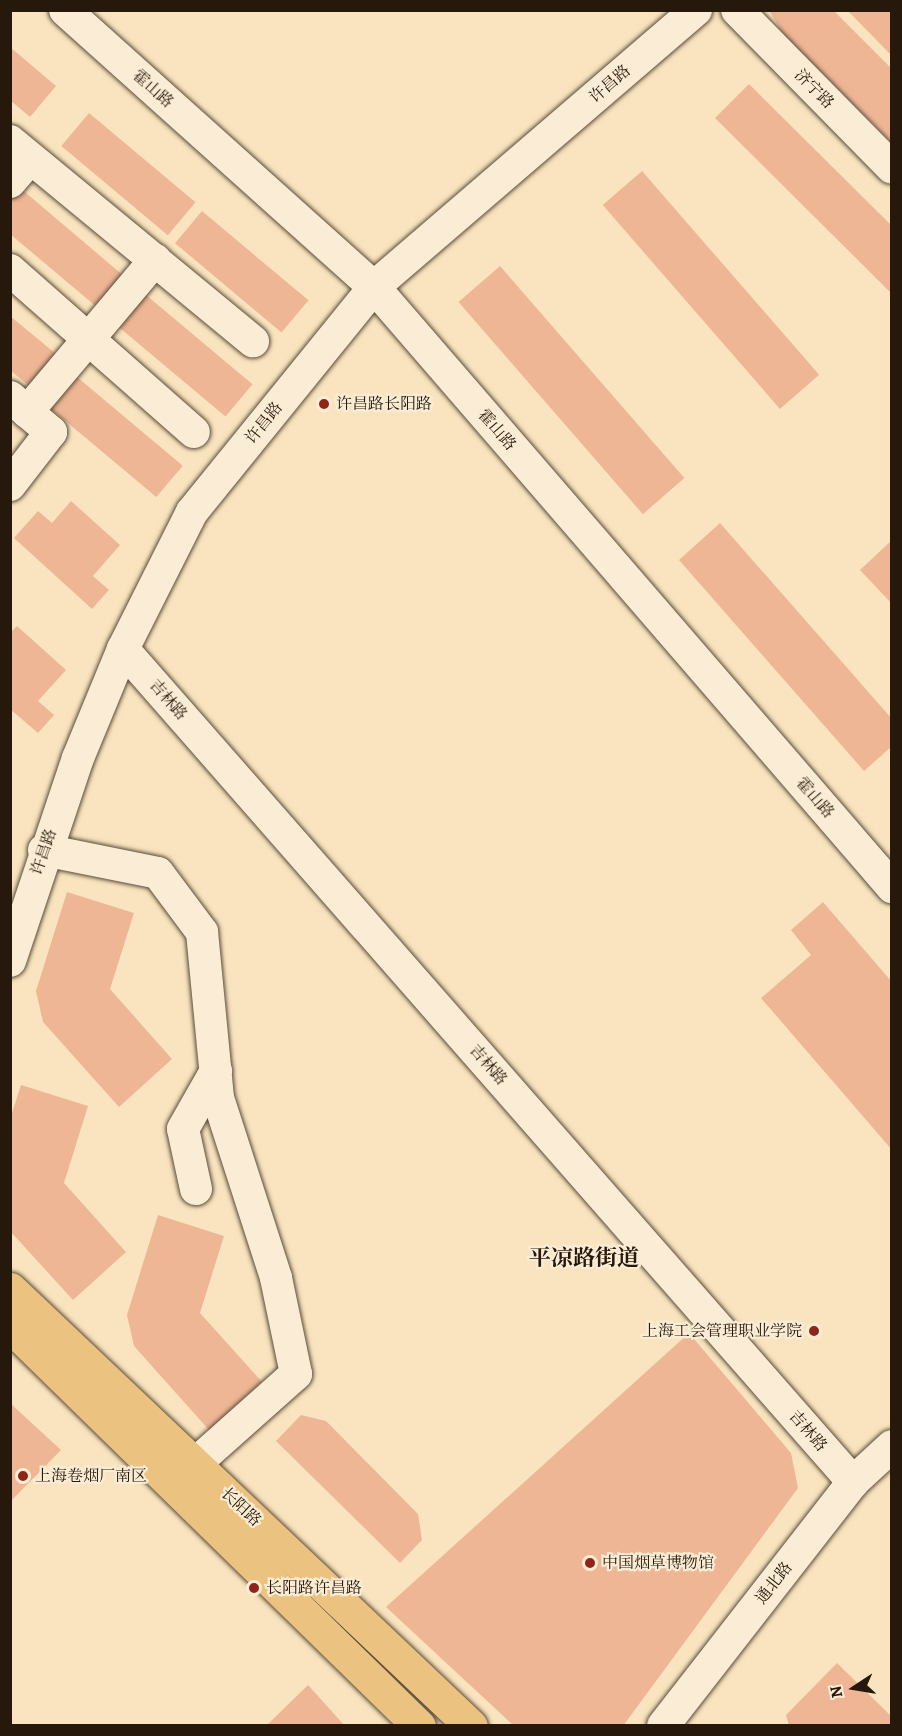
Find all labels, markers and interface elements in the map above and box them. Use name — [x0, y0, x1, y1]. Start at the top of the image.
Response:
street label: 许昌路 — [586, 61, 634, 107]
street label: 济宁路 — [790, 65, 838, 113]
street label: 霍山路 — [129, 66, 177, 112]
place label: 许昌路长阳路 — [336, 394, 432, 414]
marker: 许昌路长阳路 — [317, 397, 331, 411]
street label: 许昌路 — [241, 398, 287, 448]
street label: 霍山路 — [474, 406, 520, 454]
street label: 吉林路 — [145, 676, 191, 724]
street label: 霍山路 — [792, 774, 838, 822]
street label: 许昌路 — [27, 826, 61, 878]
street label: 吉林路 — [465, 1041, 511, 1089]
district label: 平凉路街道 — [529, 1246, 639, 1272]
place label: 上海工会管理职业学院 — [642, 1321, 802, 1341]
marker: 上海工会管理职业学院 — [807, 1324, 821, 1338]
street label: 吉林路 — [785, 1407, 831, 1455]
place label: 上海卷烟厂南区 — [35, 1466, 147, 1486]
marker: 上海卷烟厂南区 — [16, 1469, 30, 1483]
street label: 长阳路 — [217, 1484, 265, 1530]
place label: 中国烟草博物馆 — [602, 1553, 714, 1573]
marker: 中国烟草博物馆 — [583, 1556, 597, 1570]
street label: 通北路 — [752, 1558, 796, 1608]
place label: 长阳路许昌路 — [266, 1578, 362, 1598]
marker: 长阳路许昌路 — [247, 1581, 261, 1595]
north arrow — [824, 1658, 884, 1718]
text: N — [824, 1684, 848, 1700]

